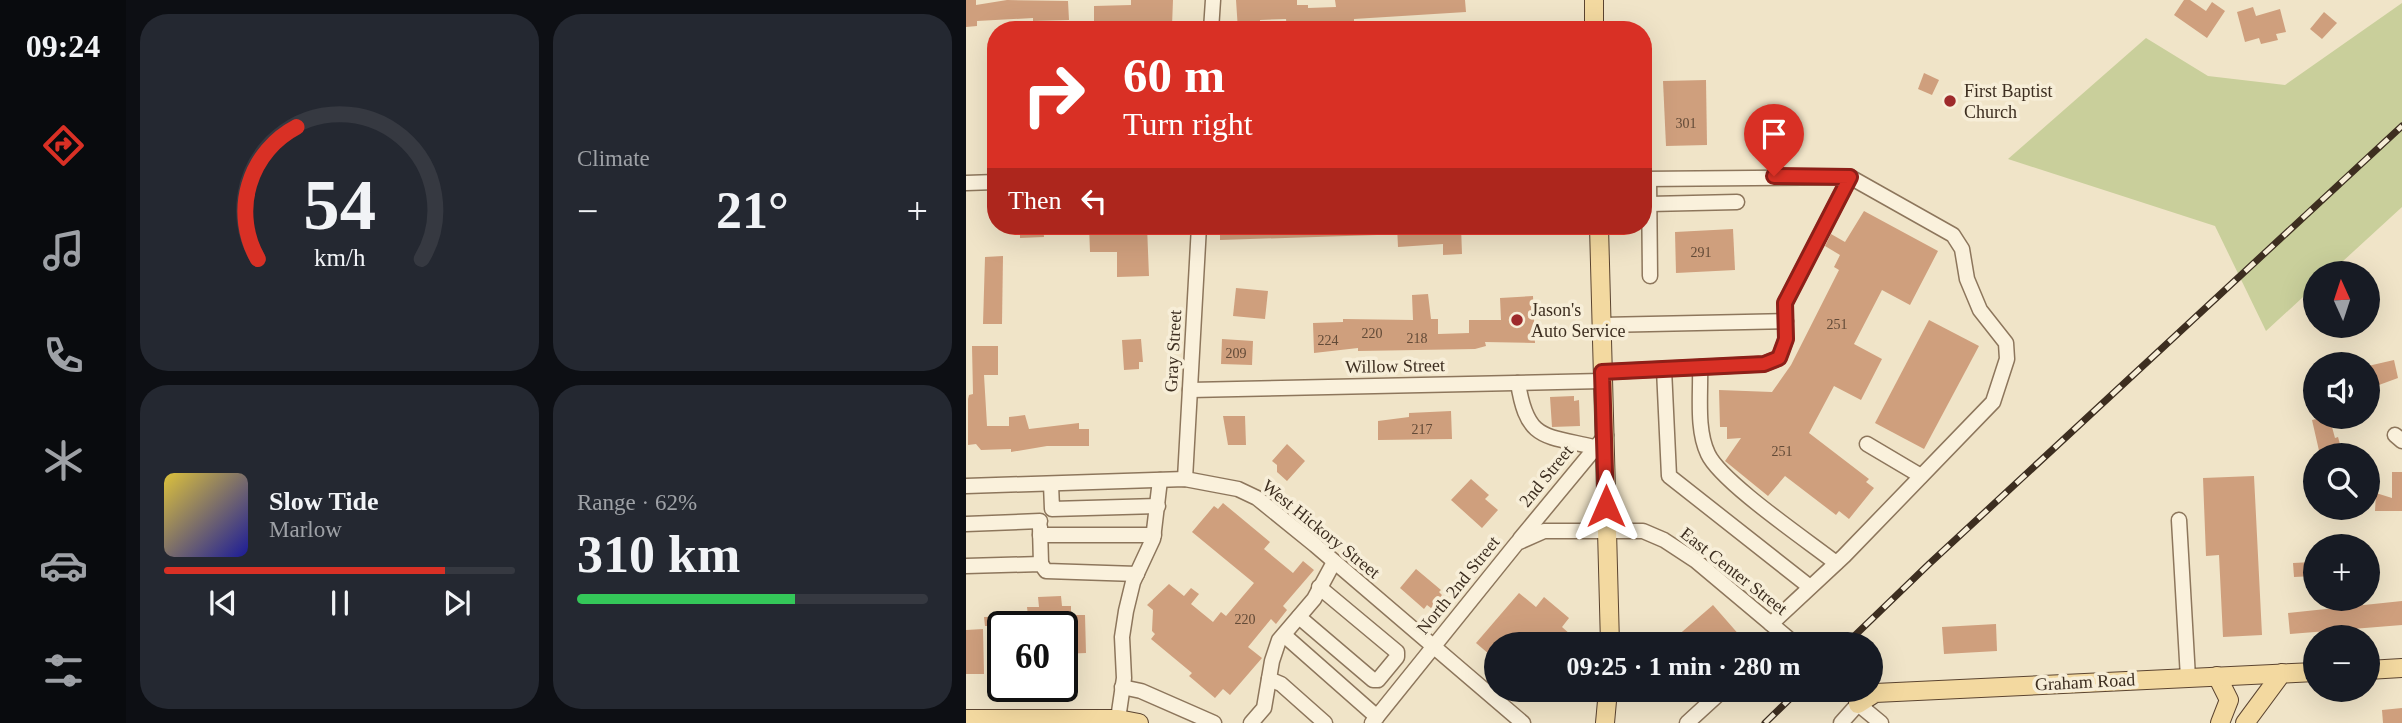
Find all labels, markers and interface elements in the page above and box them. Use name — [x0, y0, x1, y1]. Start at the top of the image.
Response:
text: 09:24 — [26, 28, 100, 64]
text: 60 m — [1123, 48, 1225, 103]
icon: right — [1008, 49, 1099, 140]
place label: First Baptist Church — [1964, 81, 2053, 122]
marker: First Baptist Church — [1942, 93, 1958, 109]
pin — [1744, 104, 1804, 176]
text: Turn right — [1123, 106, 1253, 142]
icon: arrive — [1755, 115, 1793, 153]
house number: 301 — [1676, 116, 1697, 131]
icon: directions — [39, 121, 88, 170]
text: Climate — [577, 146, 650, 171]
text: 54 — [303, 164, 376, 245]
text: 21° — [716, 182, 789, 239]
icon: left — [1075, 182, 1113, 220]
text: Then — [1008, 186, 1061, 215]
text: − — [577, 190, 598, 232]
text: + — [907, 190, 928, 232]
icon: music — [39, 226, 88, 275]
text: km/h — [314, 243, 366, 270]
house number: 291 — [1691, 245, 1712, 260]
north arrow — [2303, 261, 2380, 338]
map controls — [2303, 261, 2380, 702]
place label: Jason's Auto Service — [1531, 300, 1625, 341]
street label: Gray Street — [1161, 309, 1185, 393]
marker: Jason's Auto Service — [1509, 312, 1525, 328]
house number: 251 — [1827, 317, 1848, 332]
house number: 220 — [1362, 326, 1383, 341]
icon: phone — [39, 331, 88, 380]
house number: 218 — [1407, 331, 1428, 346]
house number: 224 — [1318, 333, 1339, 348]
house number: 209 — [1226, 346, 1247, 361]
button: sound — [2303, 352, 2380, 429]
street label: Willow Street — [1345, 355, 1445, 377]
house number: 217 — [1412, 422, 1433, 437]
icon: climate — [39, 436, 88, 485]
street label: 2nd Street — [1515, 441, 1577, 511]
button: search — [2303, 443, 2380, 520]
house number: 251 — [1772, 444, 1793, 459]
position arrow — [1569, 469, 1643, 543]
street label: West Hickory Street — [1258, 475, 1384, 583]
text: Slow Tide — [269, 487, 379, 516]
text: Range · 62% — [577, 490, 697, 515]
text: Marlow — [269, 517, 342, 542]
street label: East Center Street — [1677, 523, 1791, 619]
text: 310 km — [577, 526, 740, 583]
street label: North 2nd Street — [1412, 532, 1504, 638]
button: + — [2303, 534, 2380, 611]
icon: car — [39, 541, 88, 590]
icon: previous — [204, 584, 242, 622]
icon: pause — [321, 584, 359, 622]
icon: next — [438, 584, 476, 622]
speed limit sign: 60 — [987, 611, 1078, 702]
house number: 220 — [1235, 612, 1256, 627]
button: − — [2303, 625, 2380, 702]
icon: filters — [39, 646, 88, 695]
text: 09:25 · 1 min · 280 m — [1567, 652, 1801, 681]
street label: Graham Road — [2034, 669, 2136, 695]

